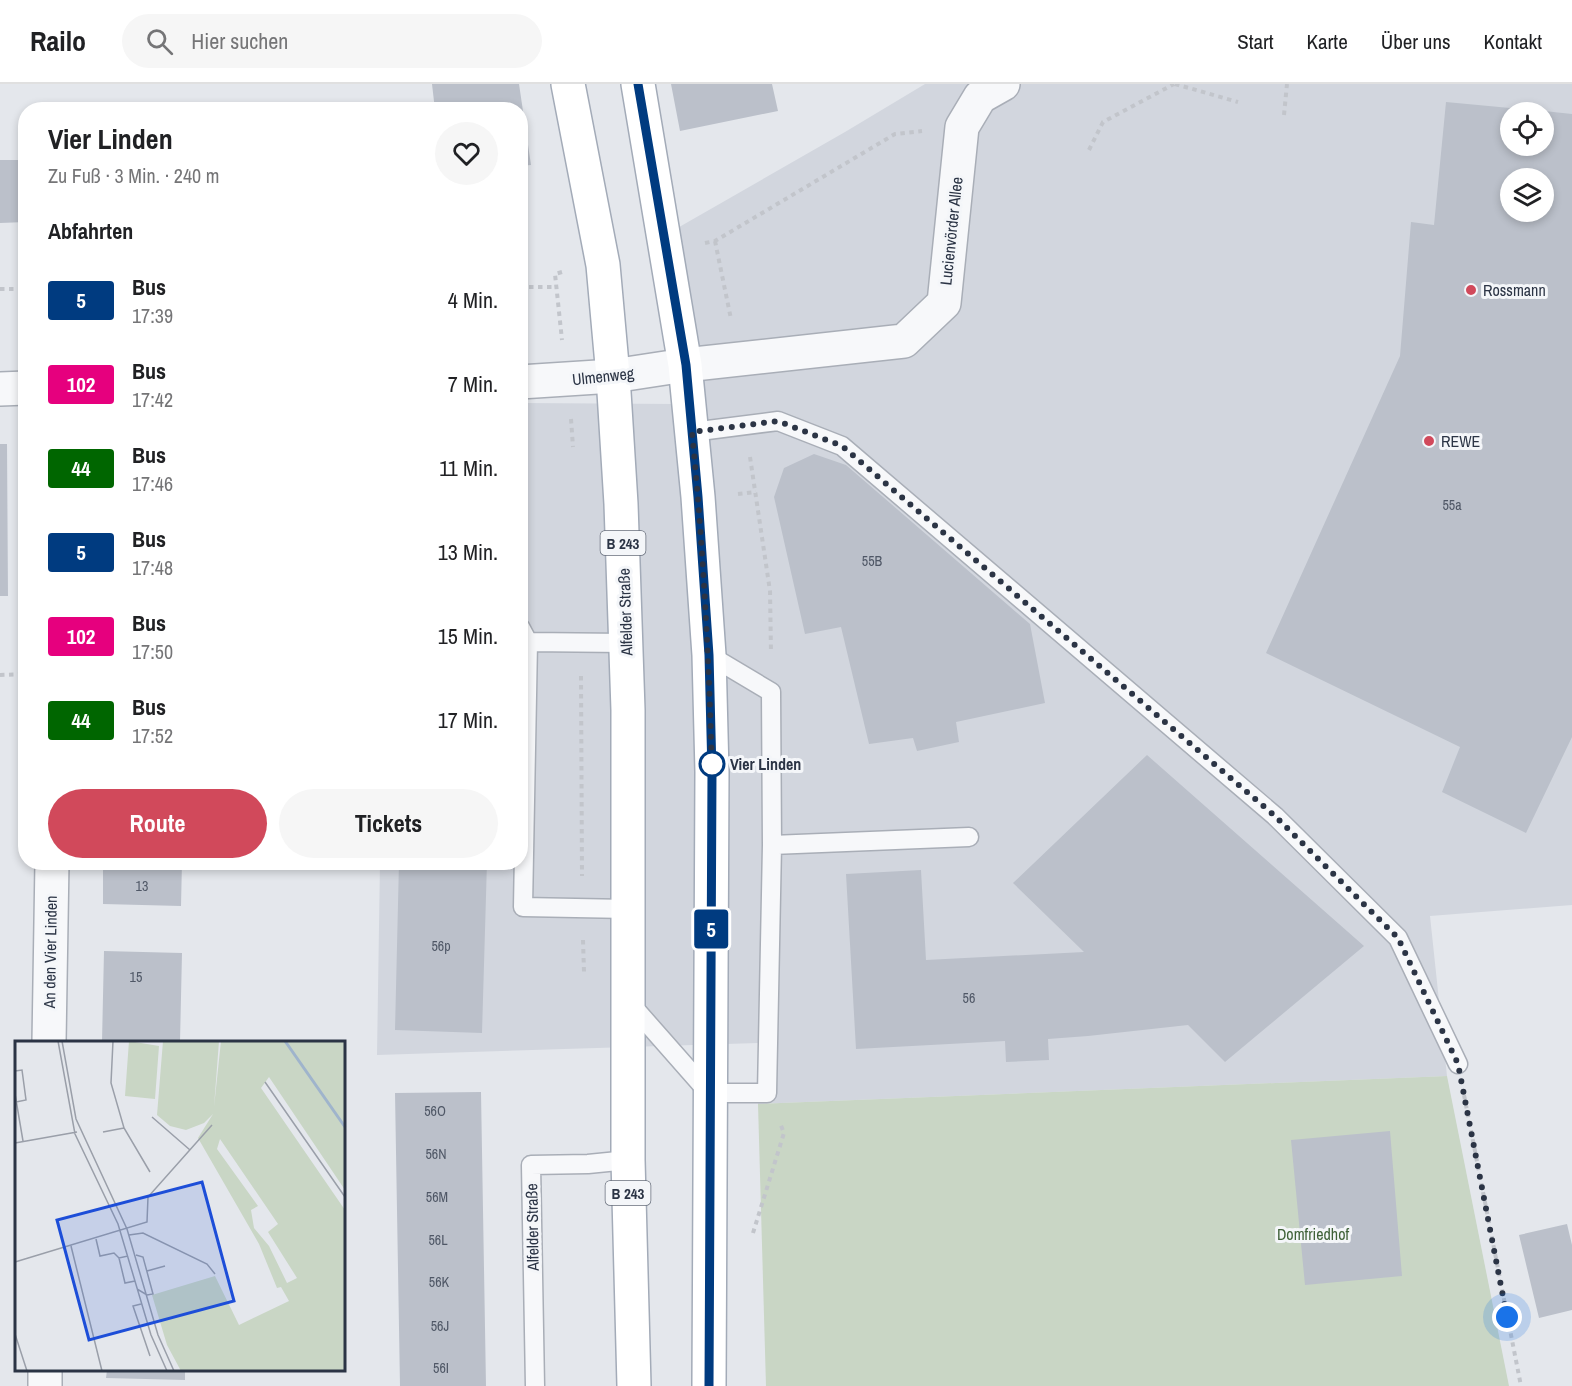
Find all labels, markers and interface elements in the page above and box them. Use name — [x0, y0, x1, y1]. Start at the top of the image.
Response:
search box — [122, 14, 542, 68]
text: Railo — [30, 22, 86, 60]
icon: search — [143, 25, 176, 58]
text: Hier suchen — [191, 26, 288, 56]
text: Start — [1237, 27, 1274, 56]
text: Karte — [1307, 27, 1348, 56]
text: Über uns — [1381, 27, 1451, 56]
text: Kontakt — [1484, 27, 1542, 56]
map controls — [1500, 102, 1554, 222]
button: locate — [1500, 102, 1554, 156]
text: Vier Linden — [48, 120, 173, 158]
button: heart — [435, 122, 498, 185]
text: Zu Fuß · 3 Min. · 240 m — [48, 162, 219, 189]
button: layers — [1500, 168, 1554, 222]
street label: Lucienvörder Allee — [934, 176, 968, 286]
text: Abfahrten — [48, 216, 133, 246]
text: Bus — [132, 272, 166, 302]
place label: Rossmann — [1483, 279, 1546, 301]
marker: Rossmann — [1464, 283, 1478, 297]
text: 4 Min. — [448, 285, 498, 315]
text: 5 — [76, 286, 86, 315]
text: 17:39 — [132, 302, 173, 329]
text: Bus — [132, 356, 166, 386]
street label: Ulmenweg — [571, 362, 636, 390]
text: 7 Min. — [448, 369, 498, 399]
text: 102 — [67, 370, 95, 399]
text: 17:42 — [132, 386, 173, 413]
place label: REWE — [1441, 430, 1480, 452]
marker: REWE — [1422, 434, 1436, 448]
text: Bus — [132, 440, 166, 470]
text: 11 Min. — [439, 453, 498, 483]
text: 44 — [71, 454, 91, 483]
text: 17:46 — [132, 470, 173, 497]
house number: 55a — [1442, 496, 1462, 514]
text: Bus — [132, 524, 166, 554]
road number: B 243 — [600, 531, 646, 555]
text: 13 Min. — [438, 537, 498, 567]
text: 5 — [76, 538, 86, 567]
house number: 55B — [862, 552, 883, 570]
text: 17:48 — [132, 554, 173, 581]
street label: Alfelder Straße — [612, 568, 638, 657]
text: Bus — [132, 608, 166, 638]
text: 15 Min. — [438, 621, 498, 651]
text: 102 — [67, 622, 95, 651]
text: 17:50 — [132, 638, 173, 665]
text: Bus — [132, 692, 166, 722]
text: 17 Min. — [438, 705, 498, 735]
text: 44 — [71, 706, 91, 735]
text: 17:52 — [132, 722, 173, 749]
marker: Vier Linden — [699, 751, 725, 777]
place label: Vier Linden — [730, 753, 801, 775]
button: Route — [48, 789, 267, 858]
button: Tickets — [279, 789, 498, 858]
house number: 13 — [136, 877, 148, 895]
street label: An den Vier Linden — [38, 895, 62, 1010]
line badge: 5 — [692, 910, 730, 948]
text: 5 — [706, 915, 716, 944]
house number: 56p — [431, 937, 451, 955]
house number: 15 — [130, 968, 142, 986]
house number: 56 — [963, 989, 975, 1007]
inset map — [15, 1041, 345, 1371]
house number: 56O — [424, 1102, 446, 1120]
house number: 56N — [425, 1145, 447, 1163]
road number: B 243 — [606, 1181, 650, 1205]
street label: Alfelder Straße — [520, 1183, 544, 1272]
house number: 56M — [426, 1188, 448, 1206]
park label: Domfriedhof — [1277, 1223, 1349, 1245]
house number: 56L — [428, 1231, 448, 1249]
house number: 56K — [429, 1273, 450, 1291]
your location — [1492, 1302, 1522, 1332]
house number: 56J — [431, 1317, 449, 1335]
house number: 56I — [433, 1359, 449, 1377]

